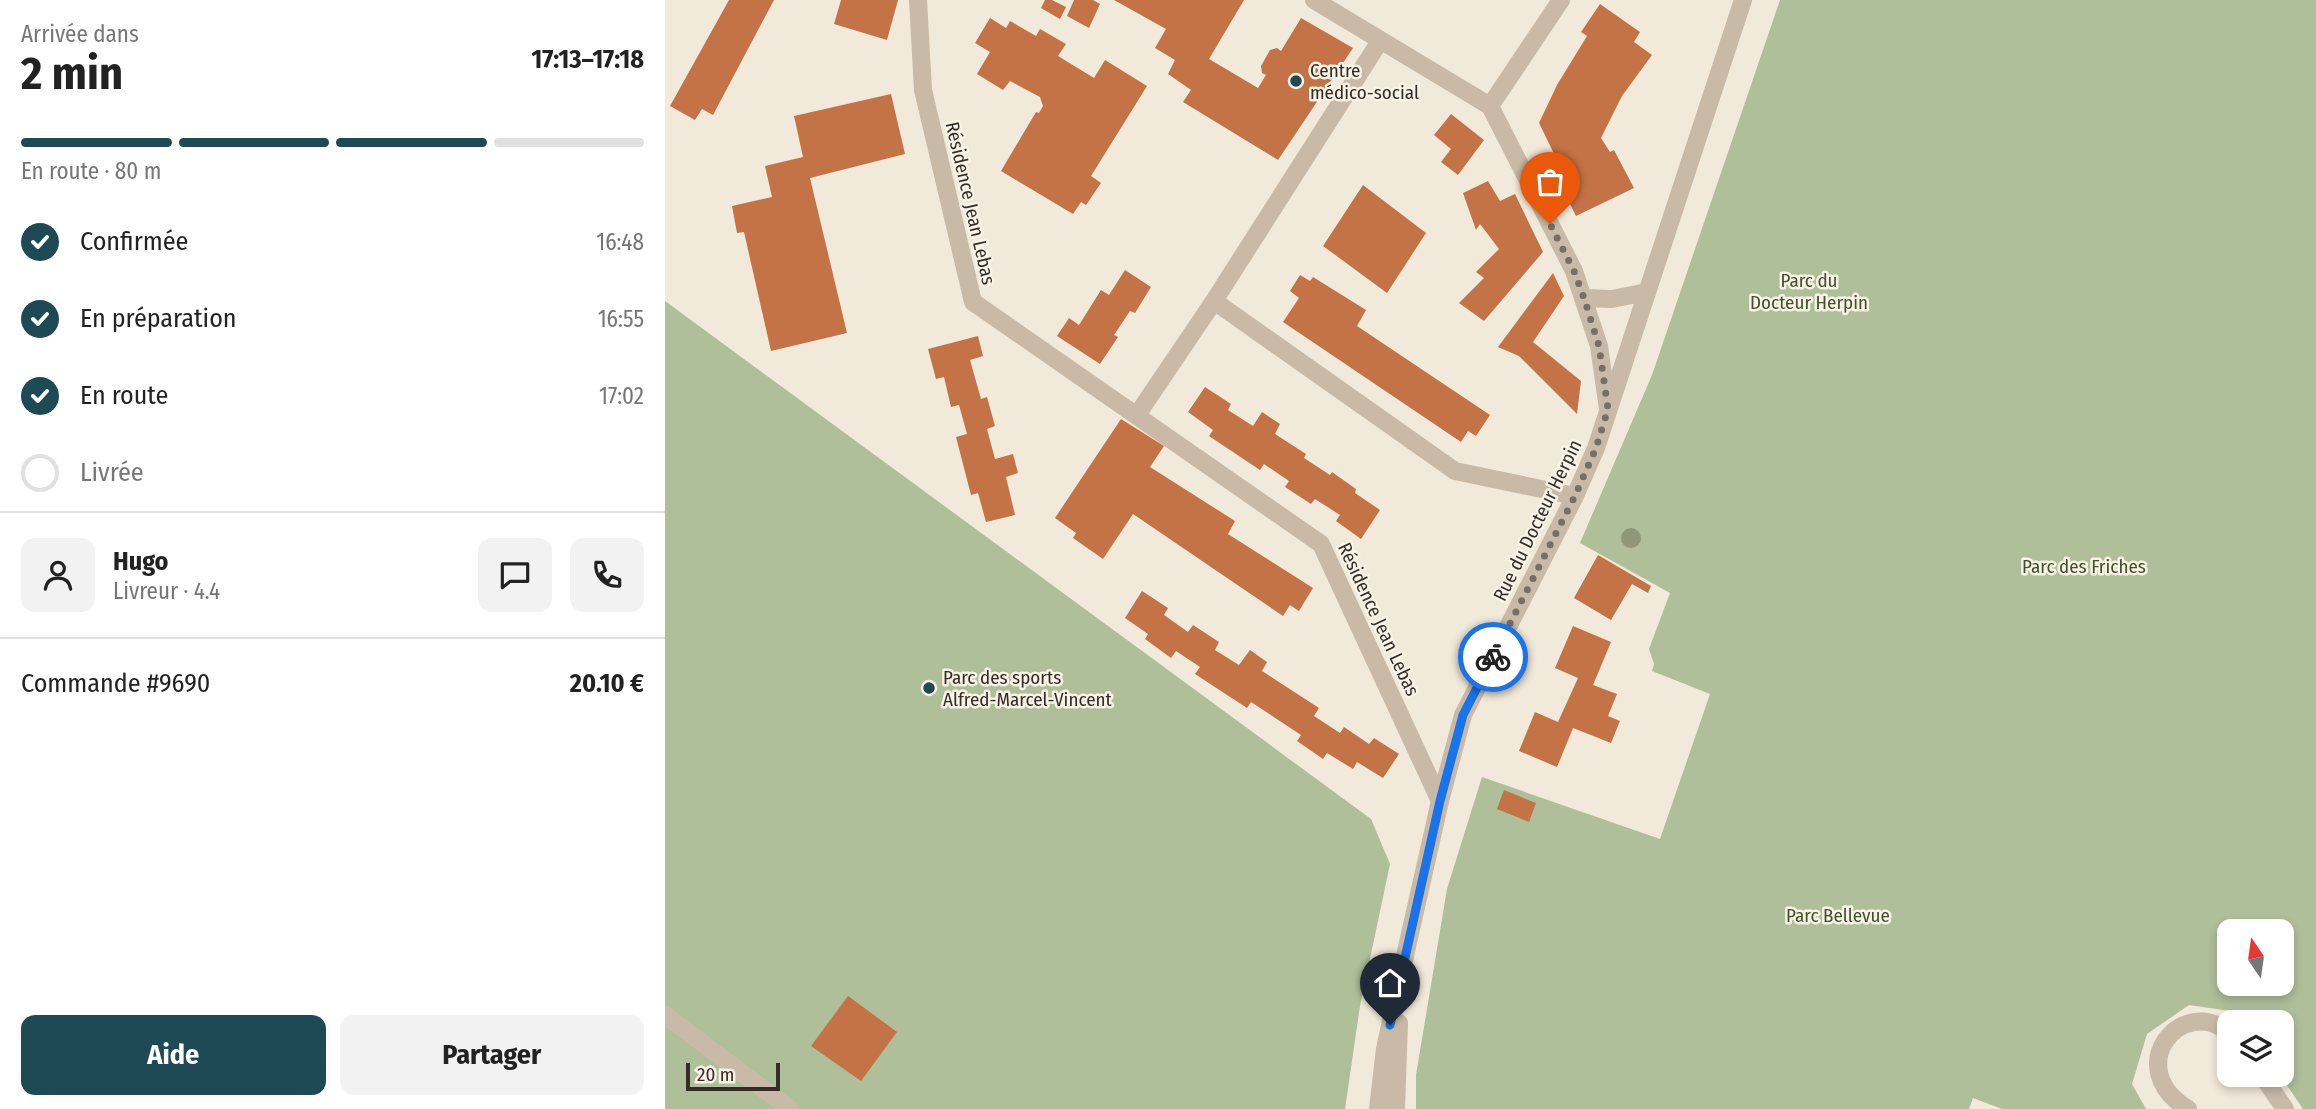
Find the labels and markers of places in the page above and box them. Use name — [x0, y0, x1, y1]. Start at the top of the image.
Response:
place label: Centre médico-social — [1310, 59, 1419, 104]
marker: Centre médico-social — [1288, 73, 1304, 89]
pin — [1520, 152, 1580, 224]
place label: Parc des sports Alfred-Marcel-Vincent — [943, 666, 1113, 711]
marker: Parc des sports Alfred-Marcel-Vincent — [921, 680, 937, 696]
pin — [1360, 953, 1420, 1025]

